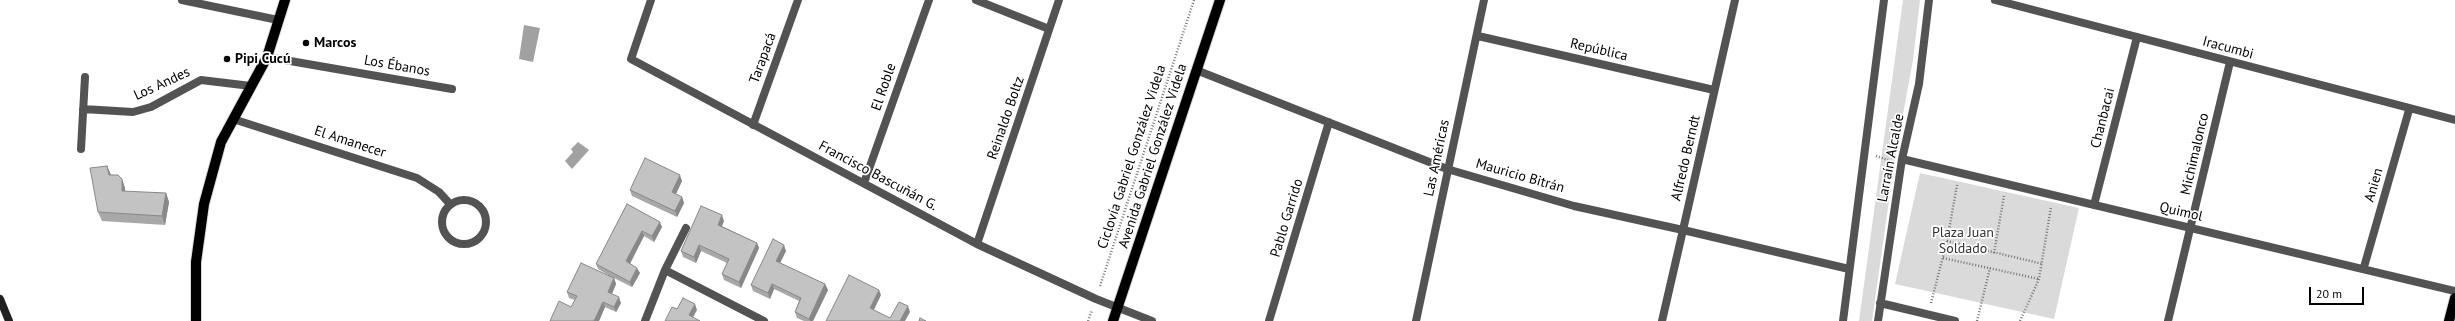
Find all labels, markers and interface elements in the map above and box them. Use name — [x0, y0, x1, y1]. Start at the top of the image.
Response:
street label: Tarapacá — [746, 30, 780, 86]
street label: Iracumbi — [2201, 33, 2255, 63]
place label: Marcos — [314, 35, 356, 51]
street label: República — [1569, 35, 1629, 65]
marker: Marcos — [301, 38, 311, 48]
place label: Pipi Cucú — [235, 51, 290, 67]
street label: Los Ébanos — [363, 52, 431, 80]
marker: Pipi Cucú — [222, 54, 232, 64]
street label: El Roble — [868, 61, 900, 113]
street label: Avenida Gabriel González Videla — [1115, 62, 1191, 250]
street label: Ciclovía Gabriel González Videla — [1094, 63, 1170, 251]
street label: Los Andes — [131, 64, 193, 104]
street label: Reinaldo Boltz — [984, 74, 1028, 162]
street label: Chanbacai — [2087, 86, 2119, 150]
street label: Michimalonco — [2177, 111, 2213, 197]
street label: Larraín Alcalde — [1874, 112, 1908, 204]
street label: Alfredo Berndt — [1668, 114, 1704, 202]
street label: Las Américas — [1421, 118, 1453, 198]
street label: El Amanecer — [312, 123, 388, 161]
street label: Francisco Bascuñán G. — [816, 138, 940, 214]
street label: Mauricio Bitrán — [1474, 155, 1566, 197]
street label: Anien — [2361, 166, 2387, 204]
street label: Pablo Garrido — [1267, 177, 1307, 259]
street label: Quimol — [2158, 199, 2204, 225]
park label: Plaza Juan Soldado — [1932, 225, 1994, 258]
scale bar — [2311, 279, 2366, 305]
text: 20 m — [2316, 286, 2342, 301]

